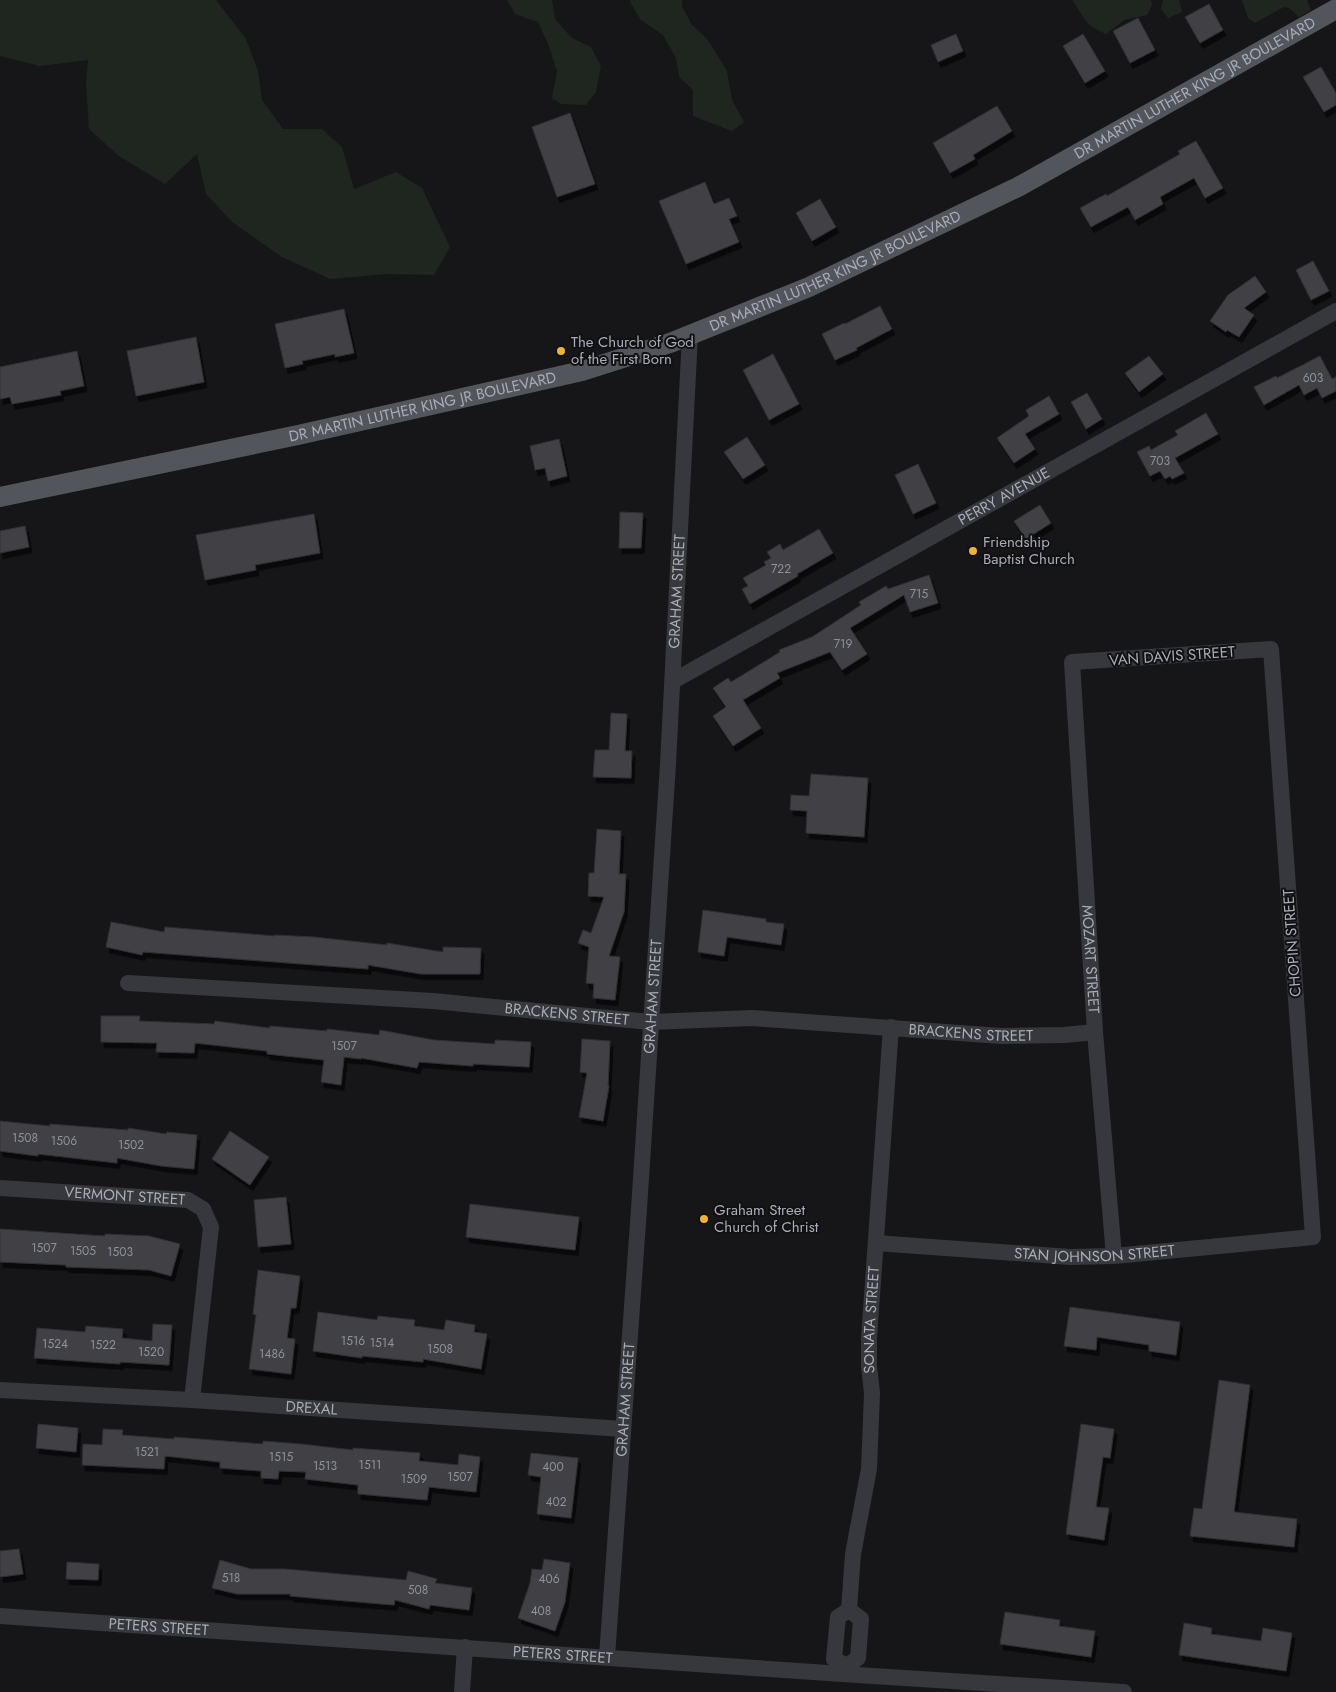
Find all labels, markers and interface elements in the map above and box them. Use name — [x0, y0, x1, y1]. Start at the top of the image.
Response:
street label: DR MARTIN LUTHER KING JR BOULEVARD — [1070, 12, 1320, 164]
street label: DR MARTIN LUTHER KING JR BOULEVARD — [706, 205, 964, 337]
place label: The Church of God of the First Born — [571, 331, 694, 370]
marker: The Church of God of the First Born — [555, 345, 567, 357]
street label: DR MARTIN LUTHER KING JR BOULEVARD — [287, 366, 558, 448]
house number: 603 — [1303, 369, 1324, 387]
house number: 703 — [1150, 452, 1170, 470]
street label: PERRY AVENUE — [954, 462, 1054, 531]
place label: Friendship Baptist Church — [983, 531, 1075, 570]
street label: GRAHAM STREET — [663, 534, 691, 649]
marker: Friendship Baptist Church — [967, 545, 979, 557]
house number: 722 — [771, 560, 791, 578]
house number: 715 — [910, 585, 928, 603]
house number: 719 — [834, 635, 852, 653]
street label: VAN DAVIS STREET — [1108, 641, 1236, 671]
street label: CHOPIN STREET — [1277, 888, 1307, 998]
street label: MOZART STREET — [1076, 904, 1105, 1014]
street label: GRAHAM STREET — [638, 939, 668, 1054]
street label: BRACKENS STREET — [504, 997, 630, 1031]
street label: BRACKENS STREET — [908, 1018, 1033, 1047]
house number: 1507 — [331, 1037, 358, 1055]
house number: 1508 — [12, 1129, 38, 1147]
house number: 1506 — [51, 1132, 77, 1150]
house number: 1502 — [118, 1136, 144, 1154]
street label: VERMONT STREET — [64, 1181, 186, 1211]
place label: Graham Street Church of Christ — [714, 1199, 819, 1238]
marker: Graham Street Church of Christ — [698, 1213, 710, 1225]
house number: 1507 — [31, 1239, 58, 1257]
street label: STAN JOHNSON STREET — [1013, 1239, 1176, 1268]
house number: 1505 — [70, 1242, 96, 1260]
house number: 1503 — [107, 1243, 133, 1261]
street label: SONATA STREET — [858, 1265, 885, 1375]
house number: 1516 — [341, 1332, 365, 1350]
house number: 1514 — [370, 1334, 394, 1352]
house number: 1524 — [42, 1335, 68, 1353]
house number: 1522 — [90, 1336, 116, 1354]
house number: 1508 — [427, 1340, 453, 1358]
street label: GRAHAM STREET — [610, 1342, 640, 1457]
house number: 1520 — [138, 1343, 164, 1361]
house number: 1486 — [259, 1345, 285, 1363]
street label: DREXAL — [285, 1395, 338, 1421]
house number: 1521 — [135, 1443, 159, 1461]
house number: 1515 — [269, 1448, 293, 1466]
house number: 1511 — [359, 1456, 381, 1474]
house number: 1513 — [313, 1457, 338, 1475]
house number: 400 — [542, 1458, 564, 1476]
house number: 1507 — [447, 1468, 474, 1486]
house number: 1509 — [401, 1470, 427, 1488]
house number: 402 — [545, 1493, 567, 1511]
house number: 518 — [222, 1569, 240, 1587]
house number: 406 — [538, 1570, 560, 1588]
house number: 508 — [408, 1581, 428, 1599]
house number: 408 — [531, 1602, 551, 1620]
street label: PETERS STREET — [108, 1613, 209, 1641]
street label: PETERS STREET — [512, 1640, 613, 1669]

